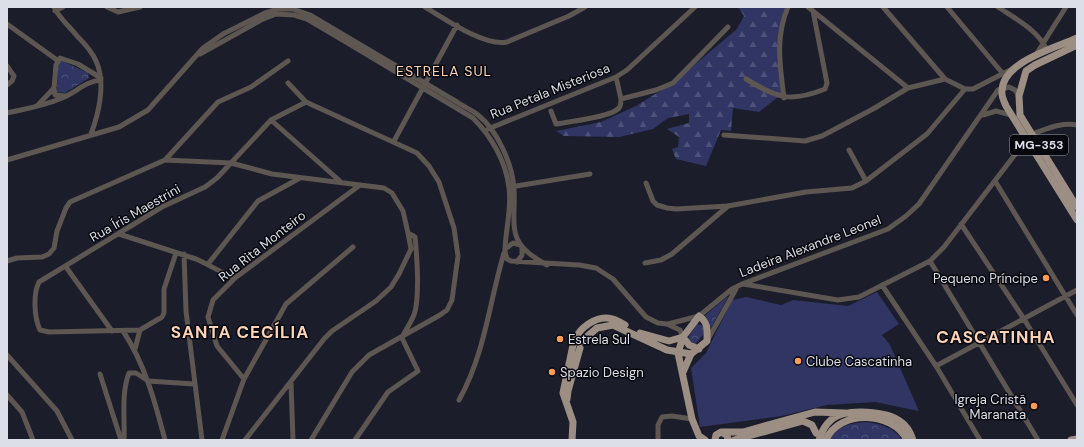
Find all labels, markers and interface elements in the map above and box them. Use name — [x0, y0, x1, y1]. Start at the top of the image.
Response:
street label: Rua Petala Misteriosa — [488, 59, 612, 123]
district label: ESTRELA SUL — [396, 62, 492, 80]
road number: MG-353 — [1010, 135, 1068, 155]
street label: Rua Íris Maestrini — [86, 179, 183, 246]
street label: Rua Rita Monteiro — [215, 207, 309, 285]
street label: Ladeira Alexandre Leonel — [737, 211, 883, 281]
place label: Pequeno Príncipe — [933, 270, 1038, 287]
marker: Pequeno Príncipe — [1041, 273, 1051, 283]
district label: SANTA CECÍLIA — [171, 321, 309, 343]
district label: CASCATINHA — [936, 326, 1056, 348]
place label: Estrela Sul — [568, 331, 630, 348]
marker: Estrela Sul — [555, 334, 565, 344]
place label: Clube Cascatinha — [806, 353, 912, 370]
marker: Clube Cascatinha — [793, 356, 803, 366]
place label: Spazio Design — [560, 364, 644, 381]
marker: Spazio Design — [547, 367, 557, 377]
place label: Igreja Cristã Maranata — [954, 391, 1026, 423]
marker: Igreja Cristã Maranata — [1029, 401, 1039, 411]

